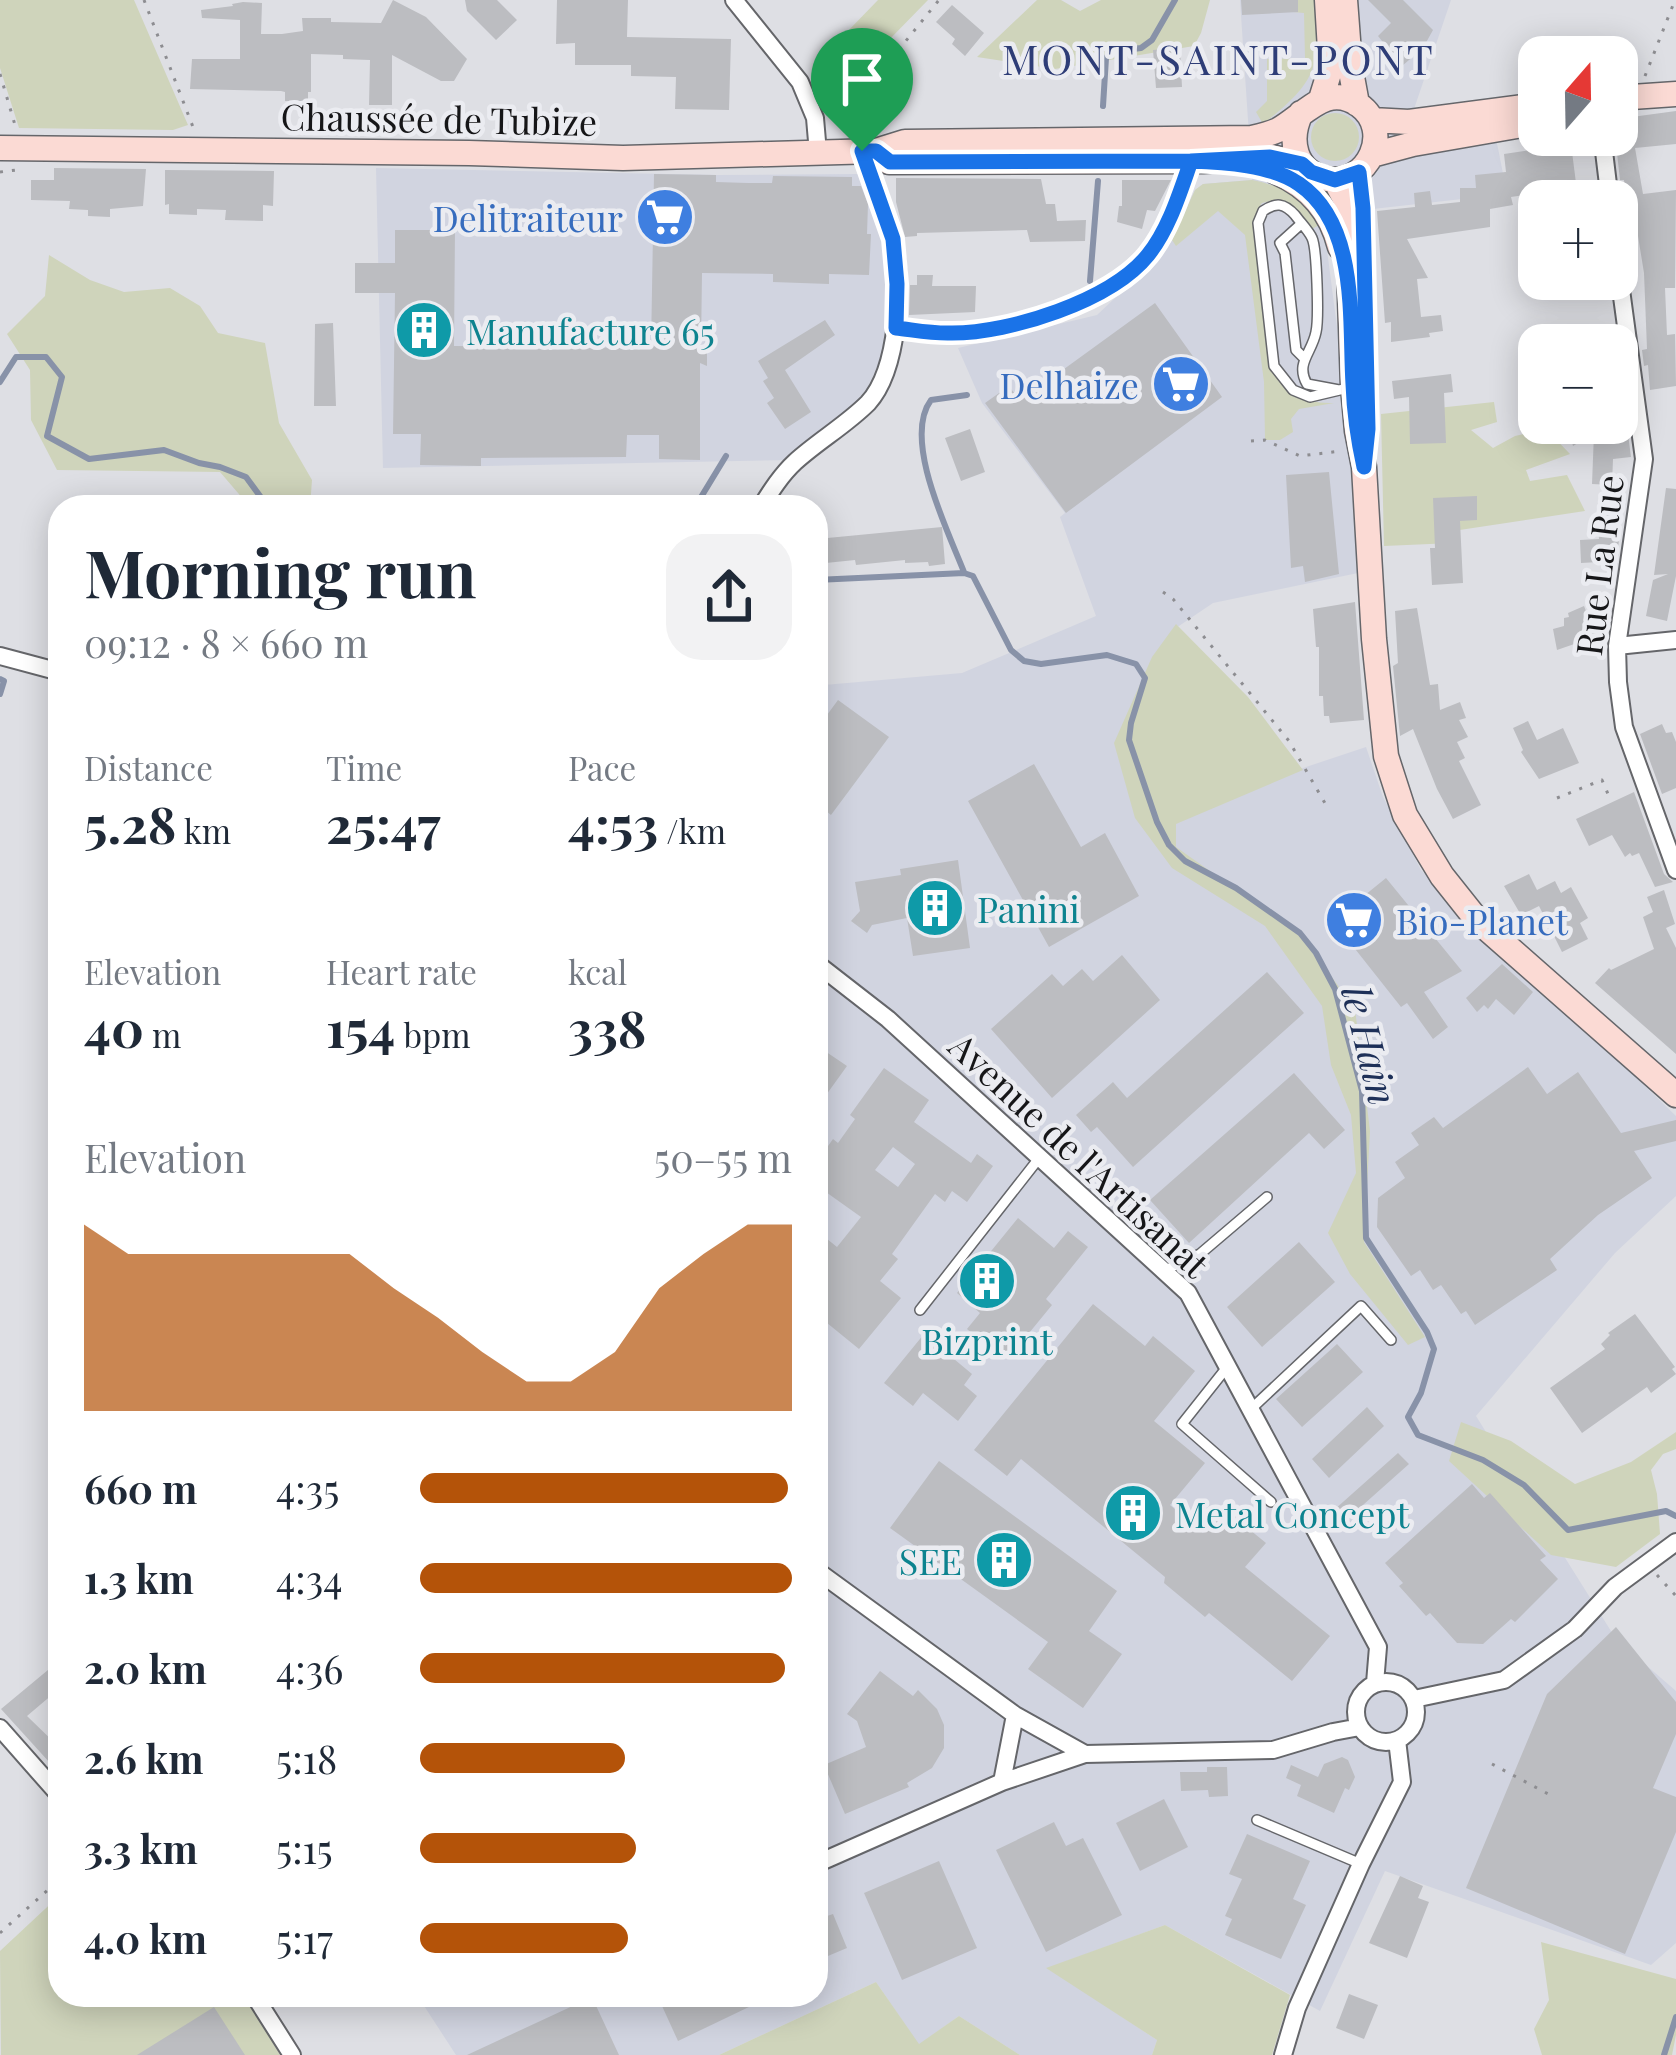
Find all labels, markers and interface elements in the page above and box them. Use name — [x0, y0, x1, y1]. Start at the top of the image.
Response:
pin — [811, 28, 913, 151]
district label: MONT-SAINT-PONT — [1002, 30, 1436, 86]
north arrow — [1518, 36, 1638, 156]
map controls — [1518, 36, 1638, 444]
icon: arrive — [829, 46, 895, 112]
street label: Chaussée de Tubize — [280, 91, 598, 145]
button: + — [1518, 180, 1638, 300]
supermarket icon: Delitraiteur — [634, 186, 696, 248]
place label: Delitraiteur — [433, 193, 623, 241]
building icon: Manufacture 65 — [393, 299, 455, 361]
place label: Manufacture 65 — [466, 306, 715, 354]
button: − — [1518, 324, 1638, 444]
supermarket icon: Delhaize — [1150, 353, 1212, 415]
place label: Delhaize — [999, 360, 1139, 408]
street label: Rue La Rue — [1563, 472, 1633, 658]
text: Morning run — [84, 527, 477, 615]
button: share — [666, 534, 792, 660]
text: 09:12 · 8 × 660 m — [84, 616, 368, 668]
text: Distance — [84, 745, 213, 789]
text: Time — [326, 745, 402, 789]
text: Pace — [568, 745, 636, 789]
text: 5.28 — [84, 789, 176, 857]
text: 25:47 — [326, 789, 440, 857]
text: 4:53 — [568, 789, 658, 857]
text: km — [176, 808, 231, 852]
text: /km — [658, 808, 726, 852]
building icon: Panini — [904, 877, 966, 939]
place label: Panini — [977, 884, 1080, 932]
supermarket icon: Bio-Planet — [1323, 889, 1385, 951]
place label: Bio-Planet — [1396, 896, 1569, 944]
text: Elevation — [84, 949, 221, 993]
text: Heart rate — [326, 949, 477, 993]
text: kcal — [568, 949, 627, 993]
water label: le Hain — [1331, 980, 1411, 1110]
text: 40 — [84, 993, 144, 1061]
text: 154 — [326, 993, 395, 1061]
text: 338 — [568, 993, 646, 1061]
text: m — [144, 1012, 181, 1056]
text: bpm — [395, 1012, 471, 1056]
street label: Avenue de l'Artisanat — [939, 1020, 1221, 1288]
text: Elevation — [84, 1131, 246, 1183]
text: 50–55 m — [654, 1131, 792, 1183]
building icon: Bizprint — [956, 1250, 1018, 1312]
place label: Bizprint — [921, 1316, 1054, 1364]
text: 660 m — [84, 1462, 197, 1514]
text: 4:35 — [276, 1462, 339, 1514]
building icon: Metal Concept — [1102, 1482, 1164, 1544]
place label: Metal Concept — [1175, 1489, 1410, 1537]
building icon: SEE — [973, 1529, 1035, 1591]
place label: SEE — [899, 1536, 962, 1584]
text: 1.3 km — [84, 1552, 194, 1604]
text: 4:34 — [276, 1552, 343, 1604]
text: 2.0 km — [84, 1642, 207, 1694]
text: 4:36 — [276, 1642, 343, 1694]
text: 2.6 km — [84, 1732, 204, 1784]
text: 5:18 — [276, 1732, 337, 1784]
text: 3.3 km — [84, 1822, 198, 1874]
text: 5:15 — [276, 1822, 333, 1874]
text: 4.0 km — [84, 1912, 207, 1964]
text: 5:17 — [276, 1912, 333, 1964]

